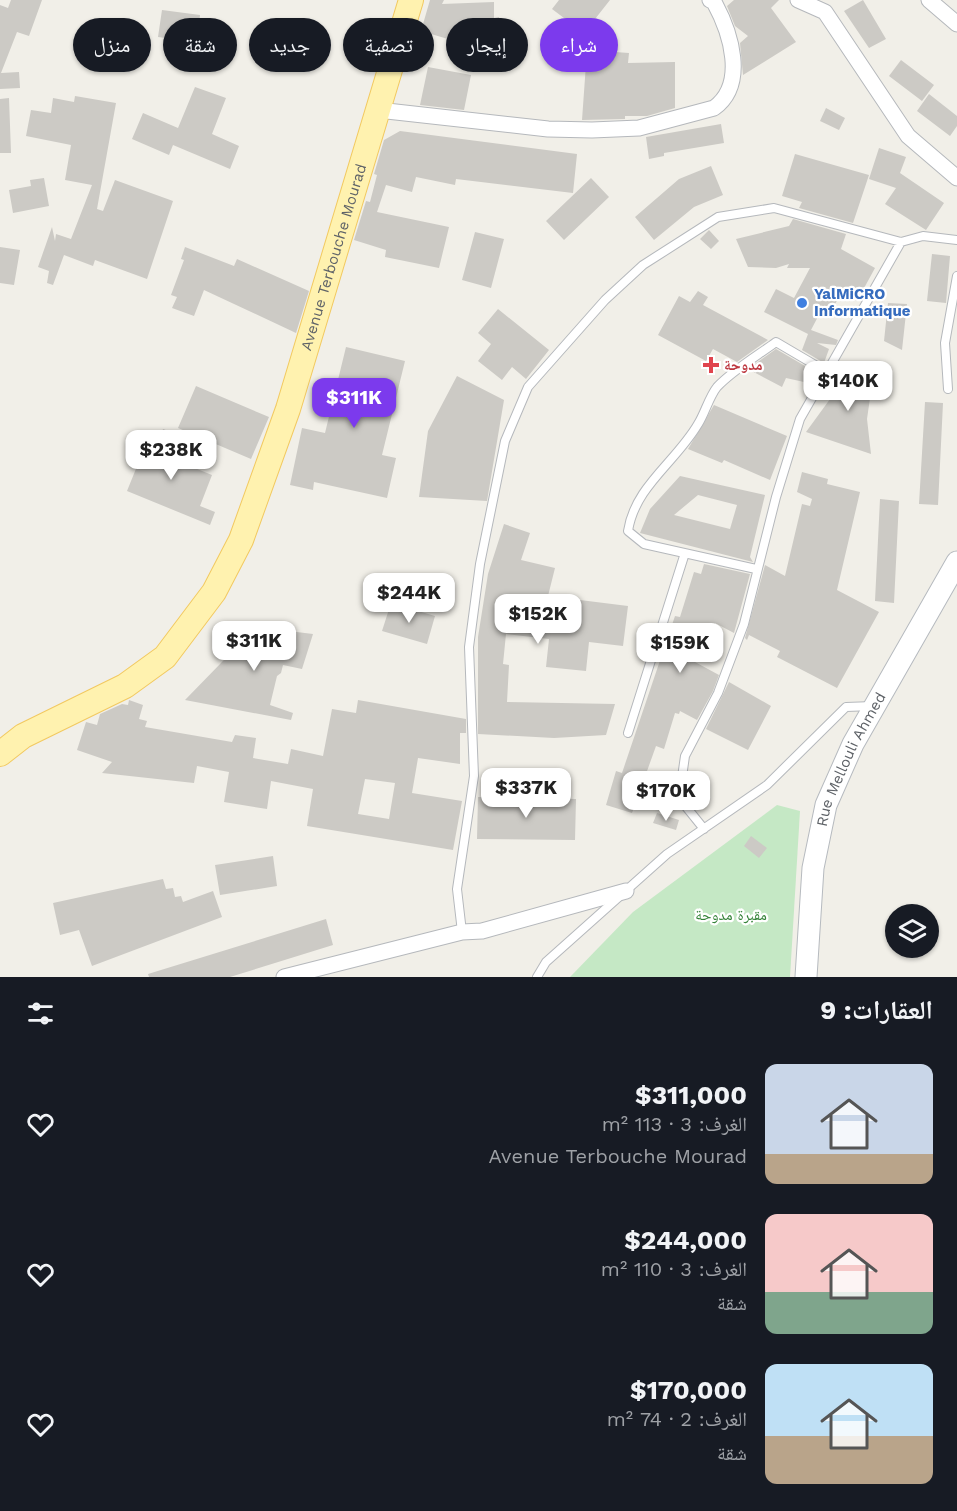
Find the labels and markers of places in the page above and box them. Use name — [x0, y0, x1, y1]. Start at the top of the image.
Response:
place label: YalMiCRO Informatique — [814, 285, 911, 320]
marker: YalMiCRO Informatique — [795, 296, 809, 310]
marker: مدوحة — [702, 356, 720, 374]
place label: مدوحة — [724, 356, 763, 374]
pin: $140K — [806, 361, 890, 412]
pin: $311K — [312, 378, 396, 429]
pin: $238K — [129, 430, 213, 481]
pin: $244K — [367, 573, 451, 624]
pin: $152K — [496, 594, 580, 645]
pin: $311K — [212, 621, 296, 672]
pin: $159K — [638, 623, 722, 674]
pin: $337K — [484, 768, 568, 819]
pin: $170K — [624, 771, 708, 822]

